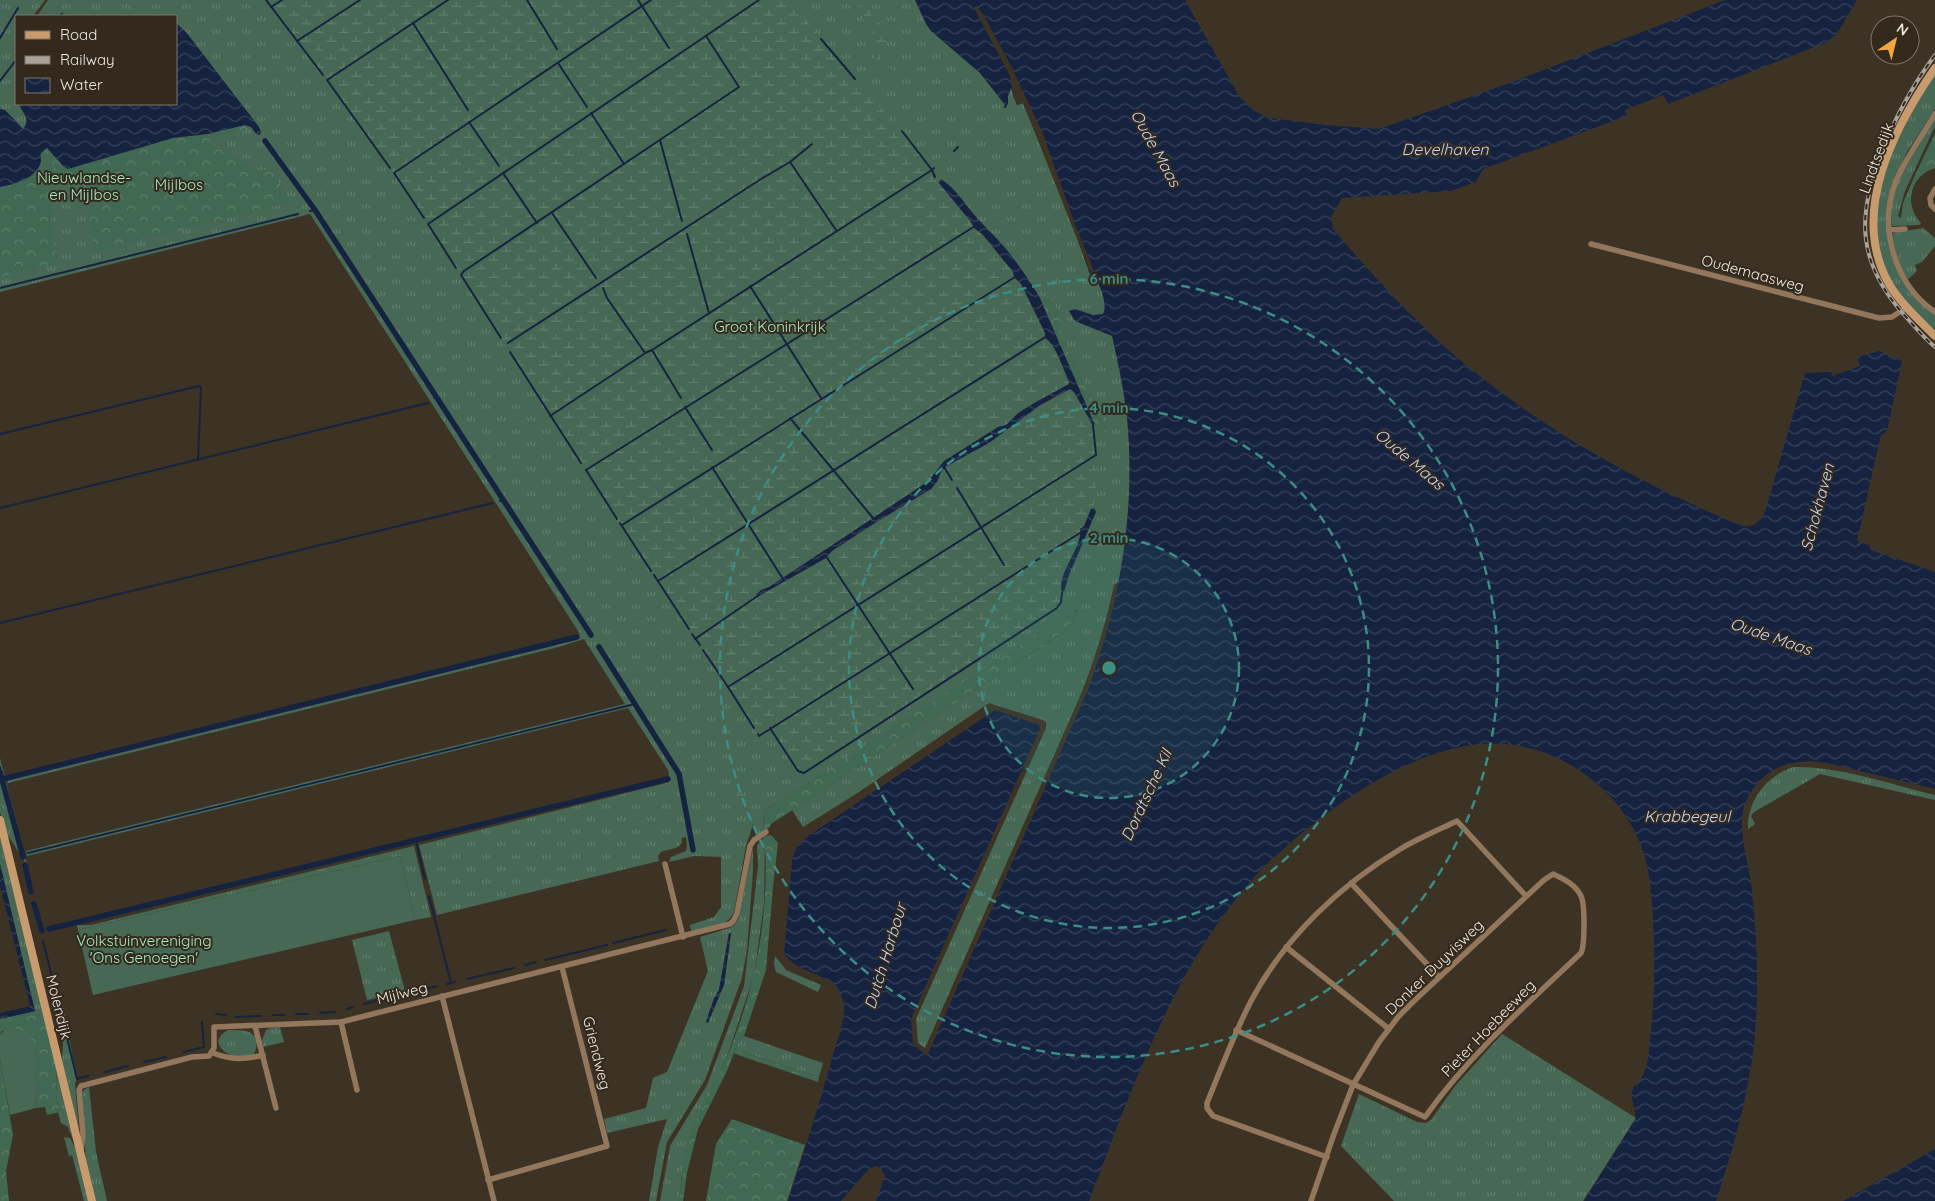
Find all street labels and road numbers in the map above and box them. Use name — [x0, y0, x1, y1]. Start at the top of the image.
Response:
street label: Lindtsedijk — [1854, 120, 1898, 196]
street label: Oudemaasweg — [1699, 250, 1807, 296]
street label: Donker Duyvisweg — [1381, 915, 1487, 1019]
street label: Molendijk — [42, 973, 76, 1041]
street label: Pieter Hoebeeweg — [1437, 976, 1539, 1080]
street label: Mijlweg — [375, 977, 429, 1009]
street label: Griendweg — [579, 1014, 615, 1092]

